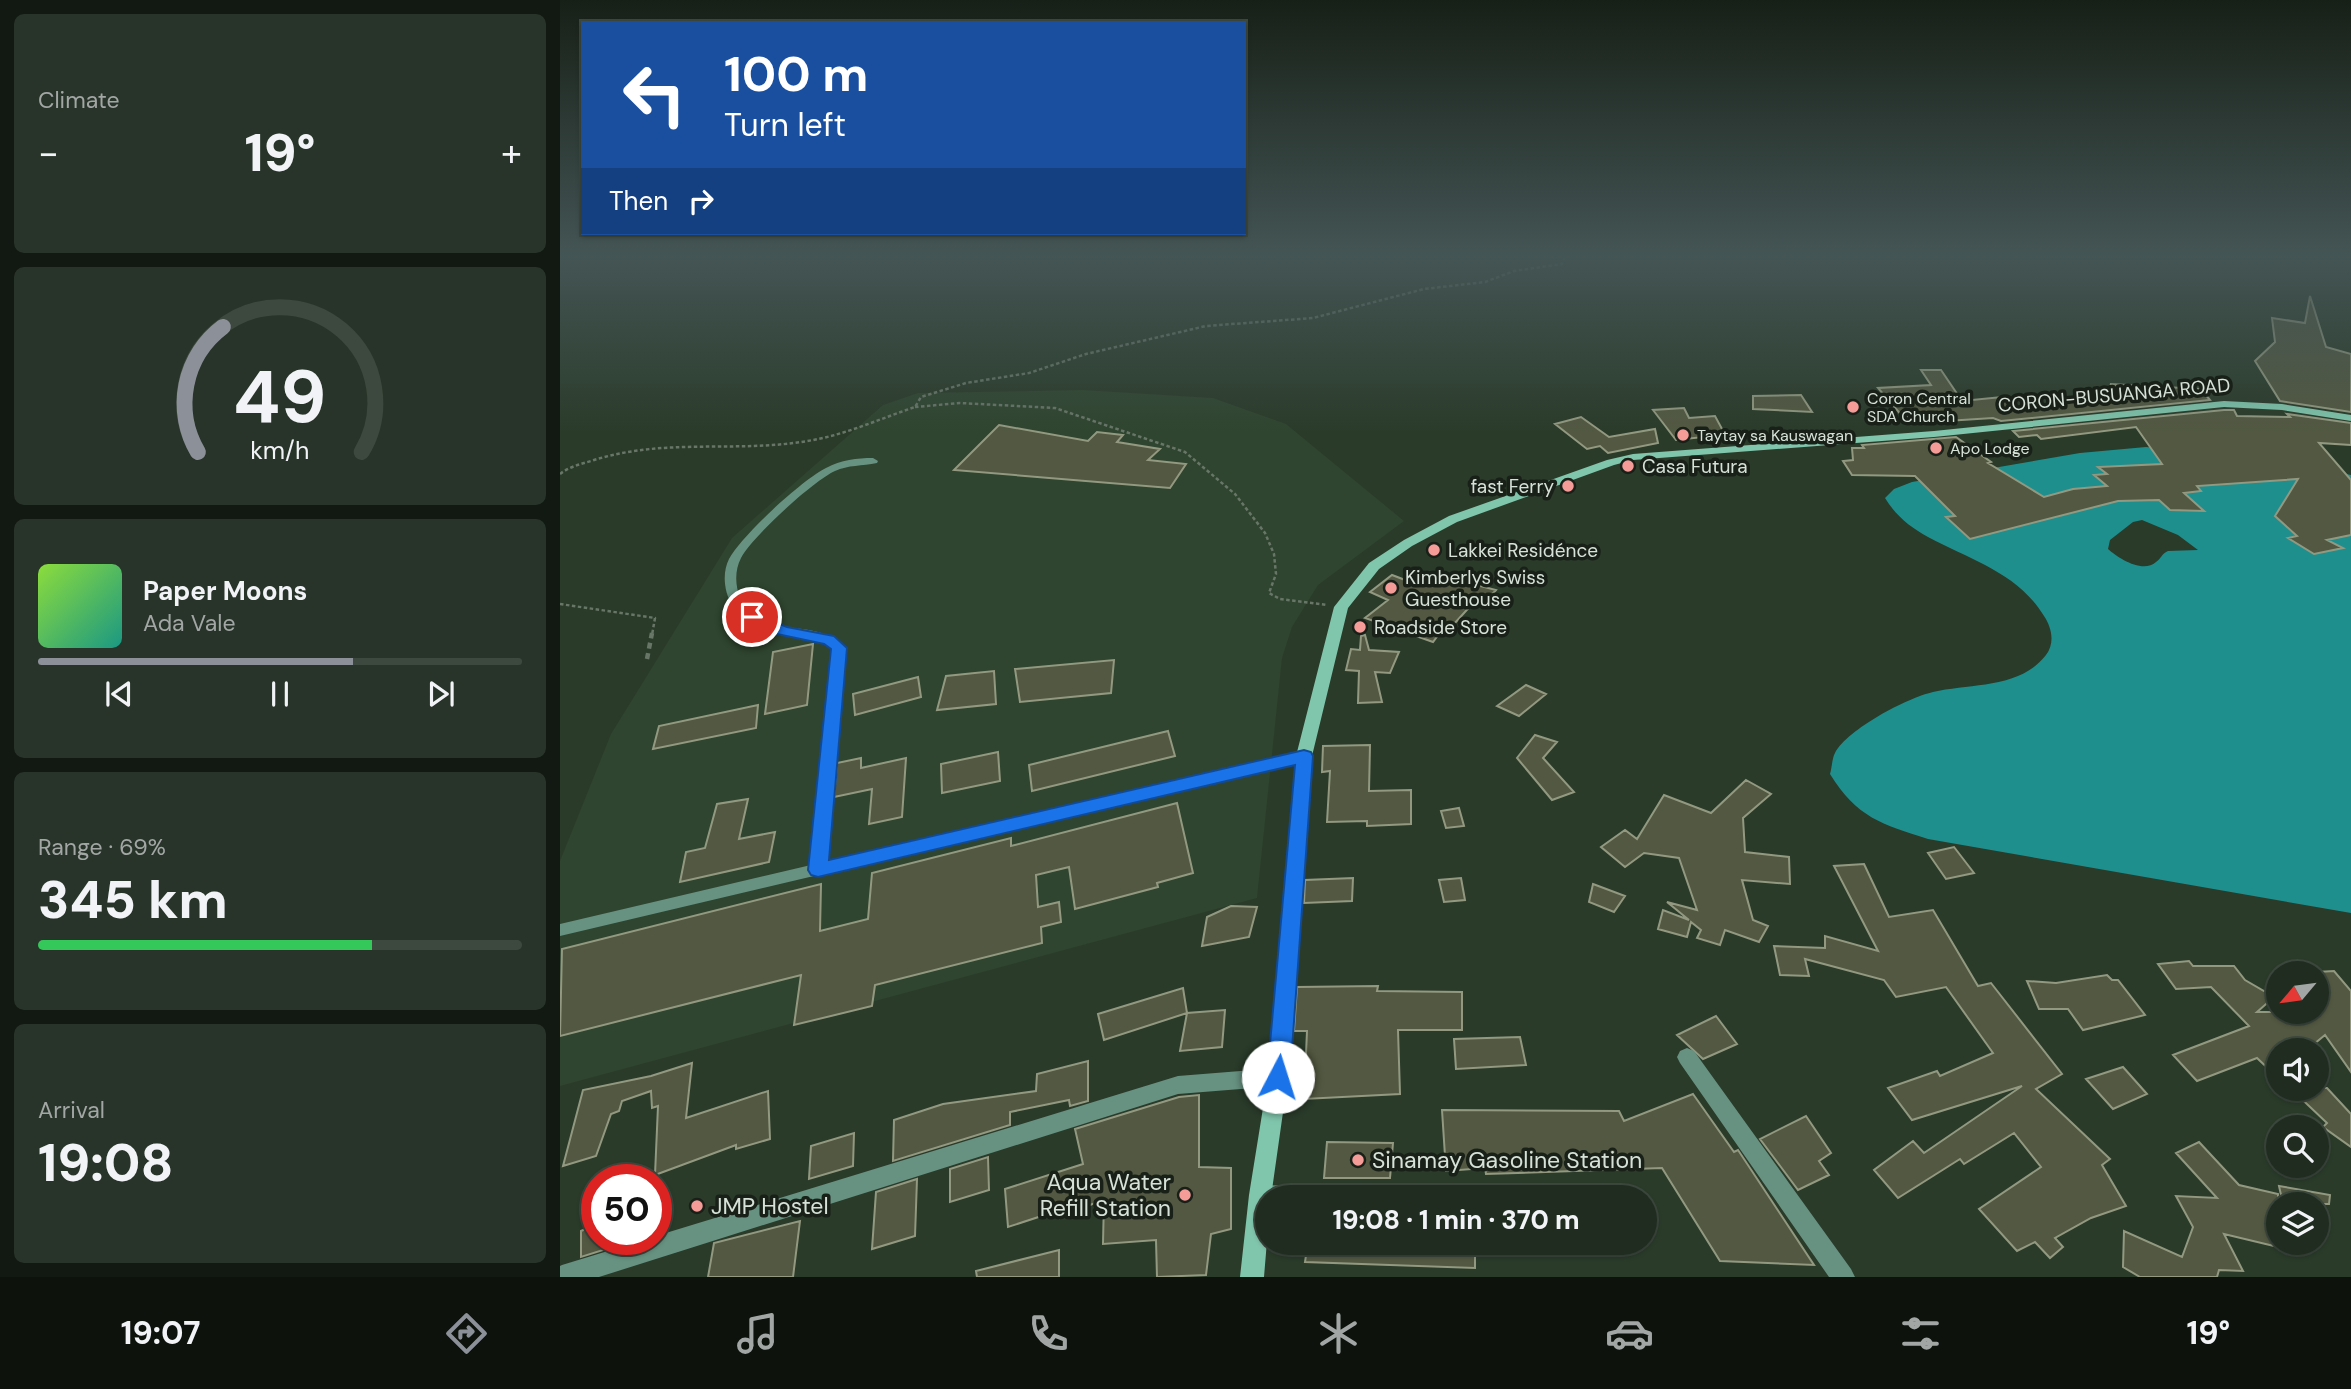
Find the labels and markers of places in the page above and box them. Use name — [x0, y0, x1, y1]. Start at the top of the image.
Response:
place label: Coron Central SDA Church — [1867, 388, 1971, 427]
marker: Coron Central SDA Church — [1845, 399, 1861, 415]
place label: Taytay sa Kauswagan — [1697, 425, 1853, 446]
marker: Taytay sa Kauswagan — [1675, 427, 1691, 443]
place label: Apo Lodge — [1950, 438, 2030, 459]
marker: Apo Lodge — [1928, 440, 1944, 456]
place label: Casa Futura — [1642, 454, 1748, 479]
marker: Casa Futura — [1620, 458, 1636, 474]
place label: fast Ferry — [1471, 474, 1554, 499]
marker: fast Ferry — [1560, 478, 1576, 494]
place label: Lakkei Residénce — [1448, 538, 1598, 563]
marker: Lakkei Residénce — [1426, 542, 1442, 558]
place label: Kimberlys Swiss Guesthouse — [1405, 565, 1545, 612]
marker: Kimberlys Swiss Guesthouse — [1383, 580, 1399, 596]
pin — [722, 587, 782, 647]
place label: Roadside Store — [1374, 615, 1507, 640]
marker: Roadside Store — [1352, 619, 1368, 635]
place label: Sinamay Gasoline Station — [1372, 1145, 1642, 1175]
marker: Sinamay Gasoline Station — [1350, 1152, 1366, 1168]
place label: Aqua Water Refill Station — [1040, 1167, 1171, 1223]
marker: Aqua Water Refill Station — [1177, 1187, 1193, 1203]
place label: JMP Hostel — [711, 1191, 829, 1221]
marker: JMP Hostel — [689, 1198, 705, 1214]

